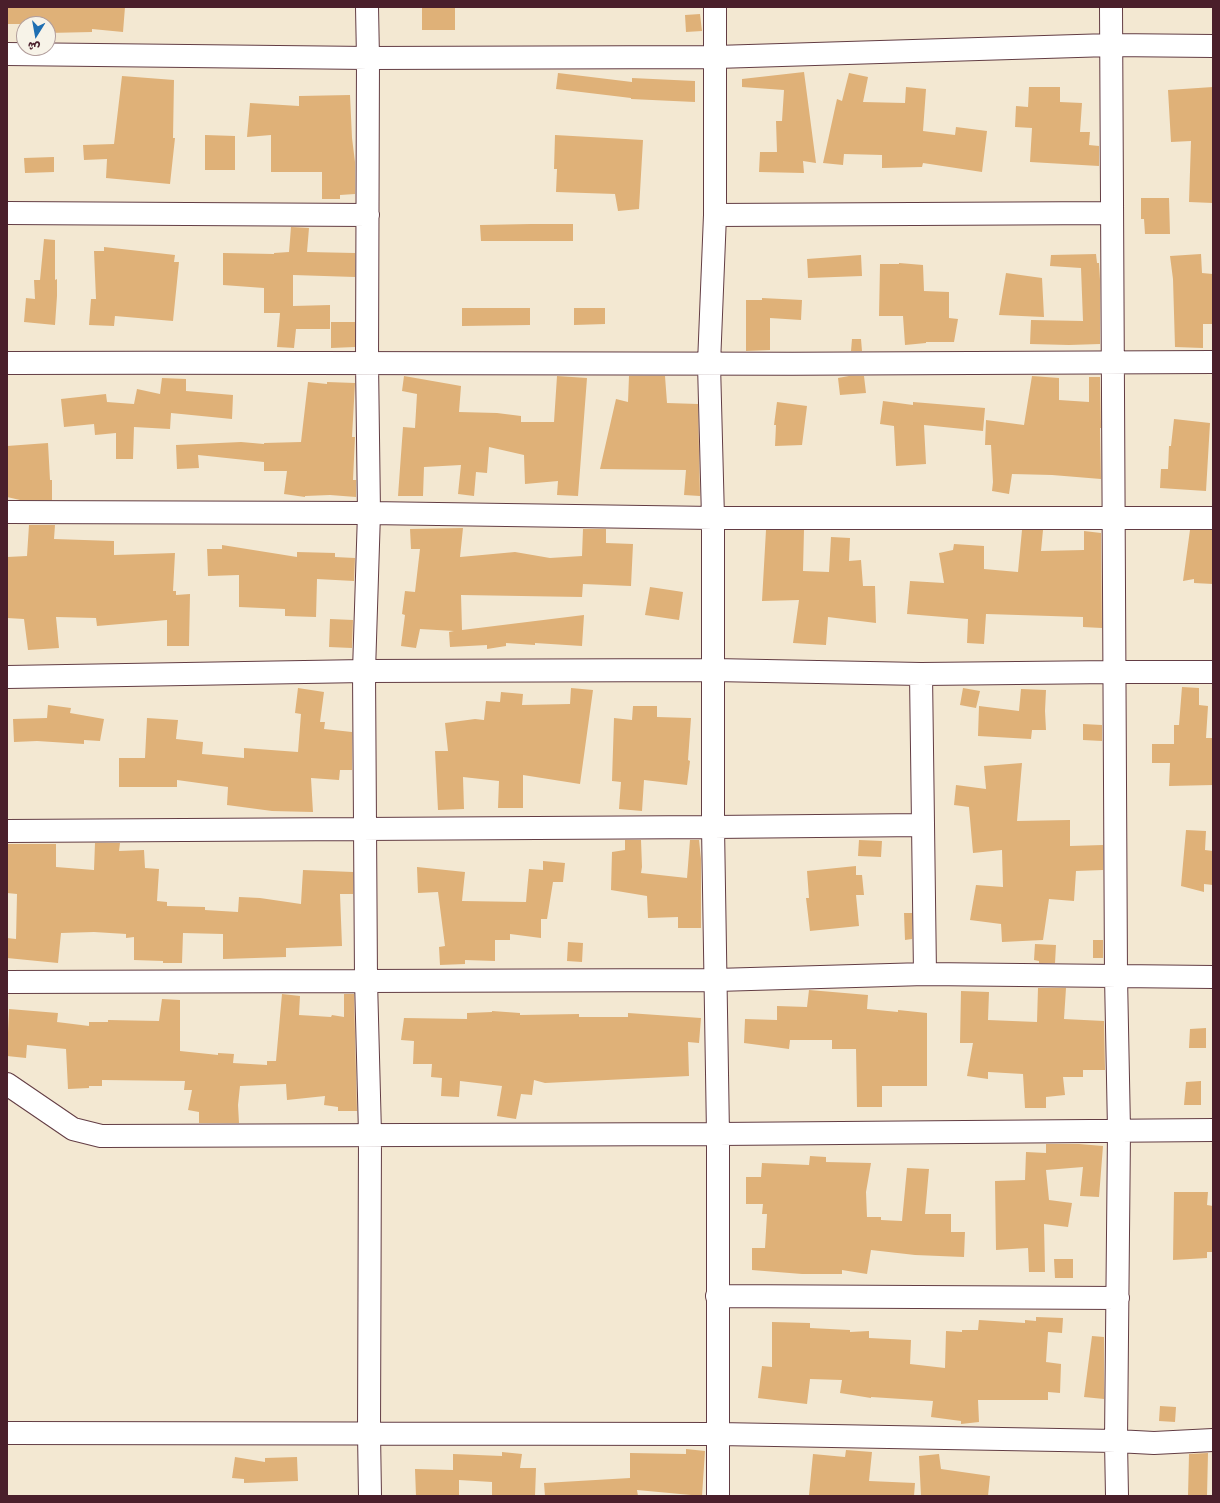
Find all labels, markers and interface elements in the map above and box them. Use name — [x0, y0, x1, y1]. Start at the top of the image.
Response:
north arrow — [16, 16, 56, 56]
text: ش — [26, 39, 41, 56]

